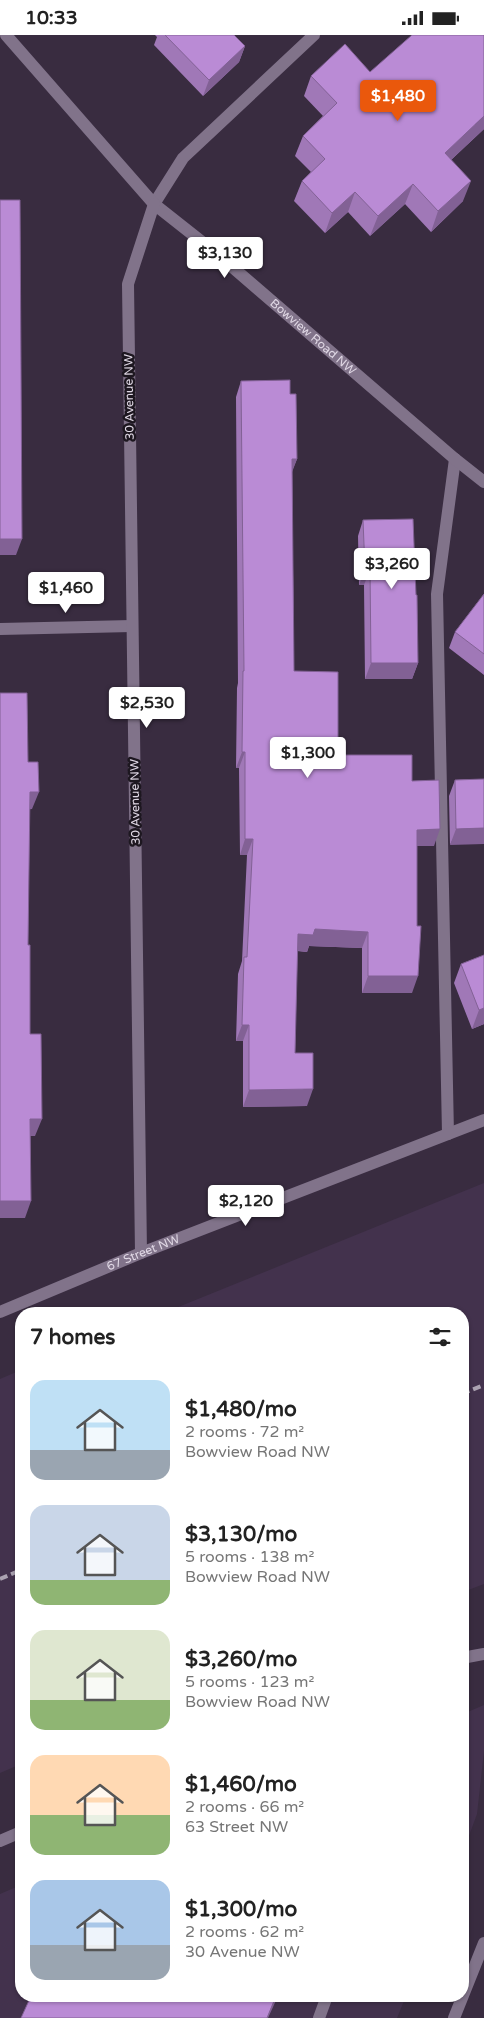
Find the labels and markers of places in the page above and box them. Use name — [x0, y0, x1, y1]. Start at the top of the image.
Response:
pin: $1,480 — [357, 79, 439, 122]
pin: $3,130 — [184, 237, 266, 279]
pin: $3,260 — [351, 547, 433, 590]
pin: $1,460 — [25, 571, 107, 614]
pin: $2,530 — [106, 687, 188, 729]
pin: $1,300 — [267, 737, 349, 779]
pin: $2,120 — [205, 1185, 287, 1227]

